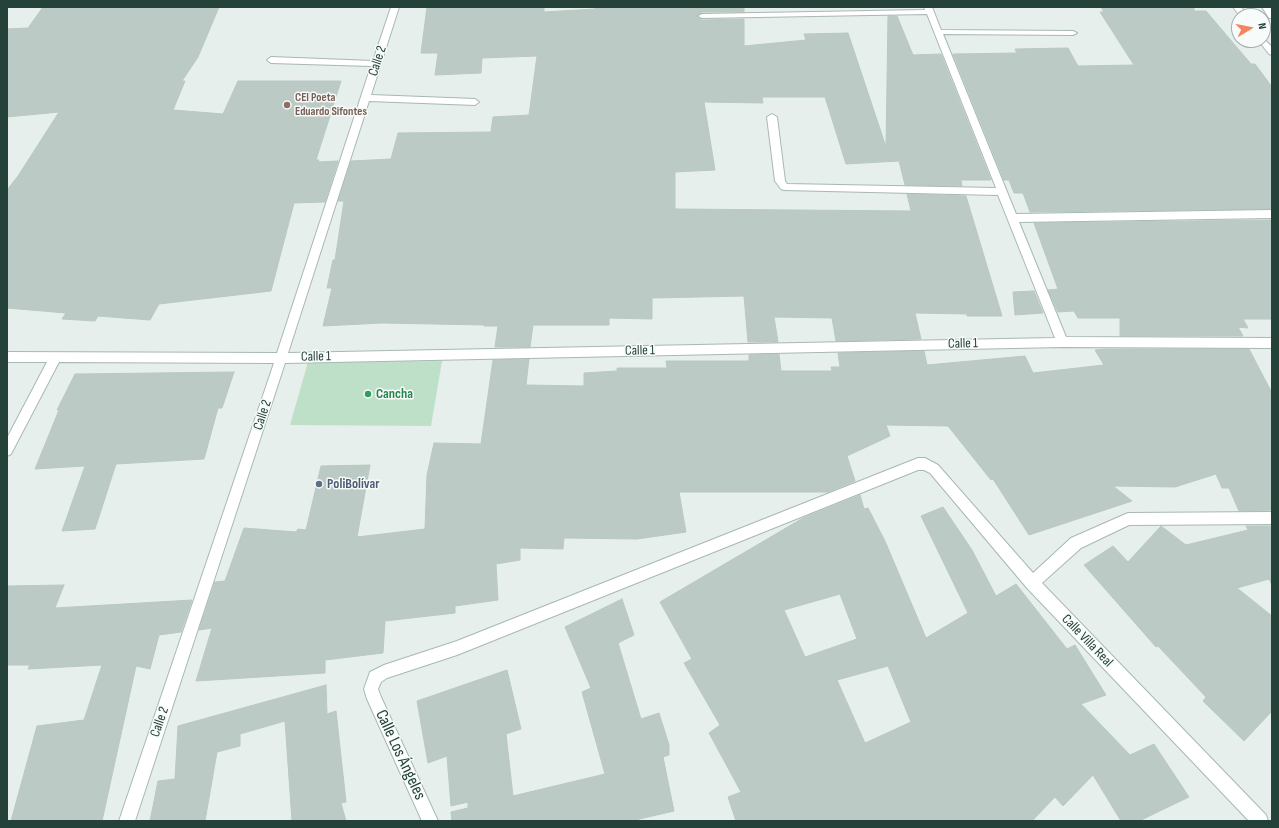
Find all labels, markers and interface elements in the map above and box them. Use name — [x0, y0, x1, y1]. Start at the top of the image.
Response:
north arrow — [1231, 8, 1271, 48]
text: N — [1255, 22, 1269, 30]
street label: Calle 2 — [365, 44, 391, 78]
place label: CEI Poeta Eduardo Sifontes — [295, 91, 367, 119]
marker: CEI Poeta Eduardo Sifontes — [282, 100, 292, 110]
street label: Calle 1 — [948, 335, 978, 353]
street label: Calle 1 — [625, 342, 655, 360]
street label: Calle 1 — [301, 348, 331, 366]
place label: Cancha — [376, 386, 413, 402]
marker: Cancha — [363, 389, 373, 399]
street label: Calle 2 — [250, 398, 276, 432]
place label: PoliBolívar — [327, 476, 379, 492]
marker: PoliBolívar — [314, 479, 324, 489]
street label: Calle Villa Real — [1058, 611, 1116, 671]
street label: Calle 2 — [147, 705, 173, 739]
street label: Calle Los Ángeles — [370, 707, 430, 803]

